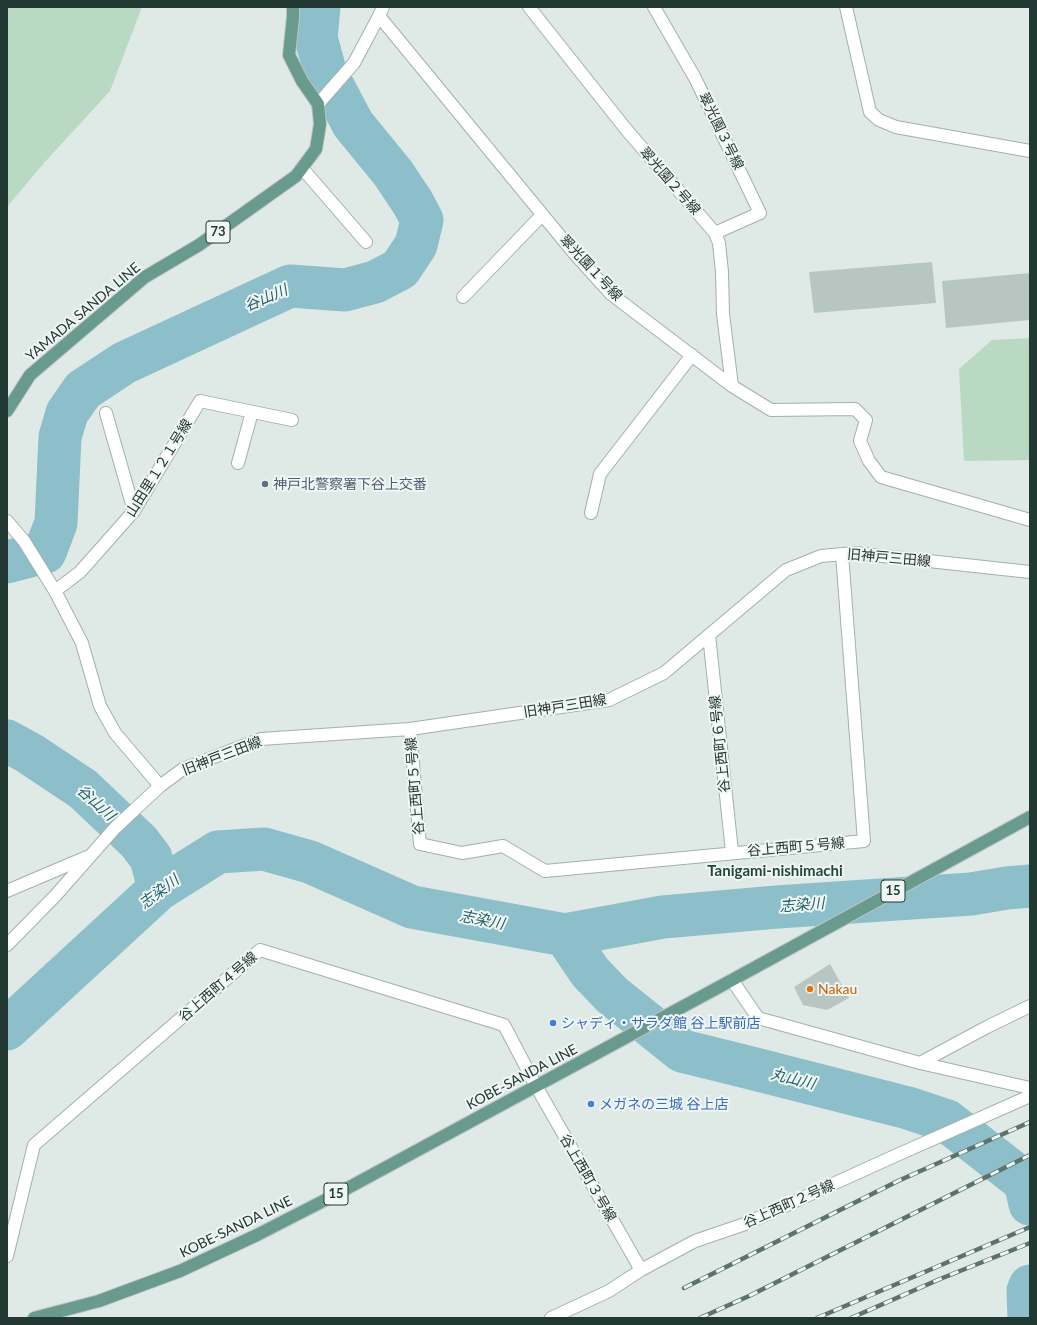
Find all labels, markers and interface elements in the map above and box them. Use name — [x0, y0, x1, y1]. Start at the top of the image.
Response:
street label: 翠光園３号線 — [695, 90, 747, 172]
street label: 翠光園２号線 — [636, 144, 704, 218]
road number: 73 — [206, 221, 230, 243]
street label: 翠光園１号線 — [556, 232, 626, 304]
street label: YAMADA SANDA LINE — [22, 259, 144, 365]
water label: 谷山川 — [242, 281, 290, 315]
street label: 山田里１２１号線 — [122, 416, 196, 520]
place label: 神戸北警察署下谷上交番 — [273, 476, 427, 492]
marker: 神戸北警察署下谷上交番 — [260, 479, 270, 489]
street label: 旧神戸三田線 — [846, 546, 932, 570]
street label: 旧神戸三田線 — [522, 691, 608, 721]
street label: 谷上西町６号線 — [707, 694, 733, 794]
street label: 旧神戸三田線 — [180, 733, 264, 779]
street label: 谷上西町５号線 — [402, 736, 428, 836]
water label: 谷山川 — [73, 781, 119, 825]
street label: 谷上西町５号線 — [746, 834, 846, 860]
district label: Tanigami-nishimachi — [707, 862, 843, 880]
water label: 志染川 — [136, 871, 182, 913]
road number: 15 — [881, 880, 905, 902]
water label: 志染川 — [779, 894, 825, 916]
water label: 志染川 — [458, 907, 506, 933]
street label: 谷上西町４号線 — [176, 949, 260, 1025]
place label: Nakau — [818, 981, 857, 997]
marker: Nakau — [805, 984, 815, 994]
place label: シャディ・サラダ館 谷上駅前店 — [561, 1015, 761, 1031]
marker: シャディ・サラダ館 谷上駅前店 — [548, 1018, 558, 1028]
street label: KOBE-SANDA LINE — [464, 1041, 580, 1113]
water label: 丸山川 — [769, 1065, 817, 1093]
place label: メガネの三城 谷上店 — [599, 1096, 729, 1112]
marker: メガネの三城 谷上店 — [586, 1099, 596, 1109]
street label: 谷上西町３号線 — [556, 1131, 620, 1225]
street label: 谷上西町２号線 — [741, 1176, 837, 1232]
road number: 15 — [324, 1183, 348, 1205]
street label: KOBE-SANDA LINE — [177, 1192, 295, 1262]

